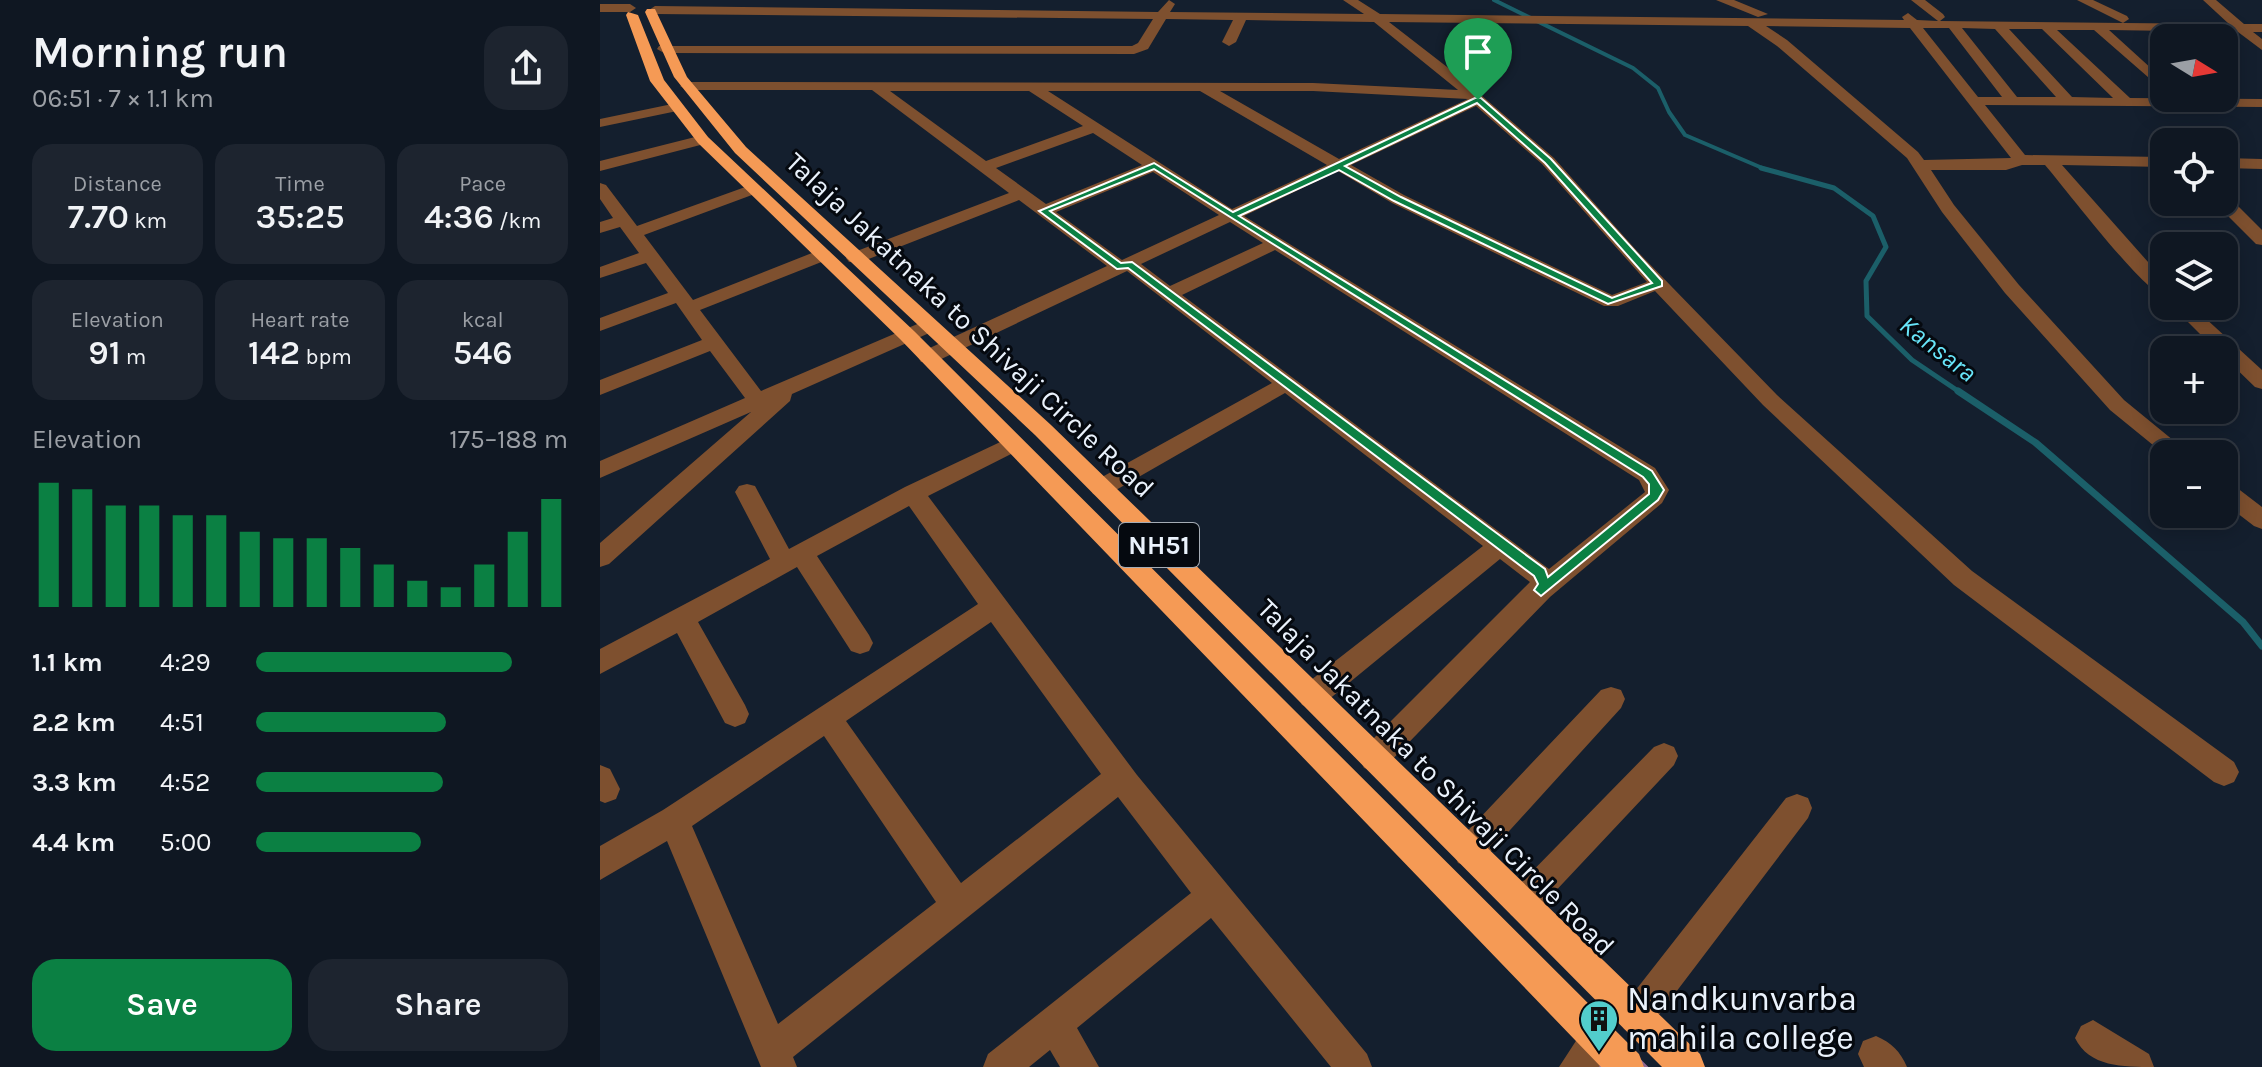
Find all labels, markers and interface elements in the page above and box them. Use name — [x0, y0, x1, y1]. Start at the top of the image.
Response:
pin — [1444, 18, 1512, 100]
north arrow — [2150, 24, 2238, 112]
map controls — [2150, 24, 2238, 528]
button: share — [484, 26, 568, 110]
text: Morning run — [32, 27, 288, 78]
icon: arrive — [1456, 30, 1500, 74]
text: 06:51 · 7 × 1.1 km — [32, 83, 214, 114]
button: locate — [2150, 128, 2238, 216]
street label: Talaja Jakatnaka to Shivaji Circle Road — [779, 146, 1161, 504]
text: Distance — [73, 171, 162, 197]
text: Time — [275, 171, 325, 197]
text: Pace — [459, 171, 506, 197]
text: 7.70 — [68, 197, 129, 237]
text: 35:25 — [255, 197, 345, 237]
text: 4:36 — [424, 197, 494, 237]
text: km — [129, 208, 167, 234]
text: /km — [494, 208, 541, 234]
button: layers — [2150, 232, 2238, 320]
text: Elevation — [71, 307, 164, 333]
text: Heart rate — [250, 307, 350, 333]
text: kcal — [462, 307, 504, 333]
water label: Kansara — [1893, 309, 1983, 389]
text: 91 — [88, 333, 121, 373]
text: 142 — [248, 333, 300, 373]
text: 546 — [453, 333, 513, 373]
button: + — [2150, 336, 2238, 424]
text: m — [121, 344, 146, 370]
text: bpm — [300, 344, 352, 370]
text: Elevation — [32, 424, 142, 455]
text: 175–188 m — [449, 424, 568, 455]
button: − — [2150, 440, 2238, 528]
road number: NH51 — [1119, 523, 1199, 567]
street label: Talaja Jakatnaka to Shivaji Circle Road — [1251, 592, 1621, 962]
text: 1.1 km — [32, 647, 103, 678]
text: 4:29 — [160, 647, 211, 678]
text: 2.2 km — [32, 707, 116, 738]
text: 4:51 — [160, 707, 204, 738]
text: 3.3 km — [32, 767, 117, 798]
text: 4:52 — [160, 767, 210, 798]
text: 4.4 km — [32, 827, 115, 858]
text: 5:00 — [160, 827, 212, 858]
button: Save — [32, 959, 292, 1051]
button: Share — [308, 959, 568, 1051]
place label: Nandkunvarba mahila college — [1627, 979, 1857, 1058]
building icon: Nandkunvarba mahila college — [1578, 998, 1620, 1053]

